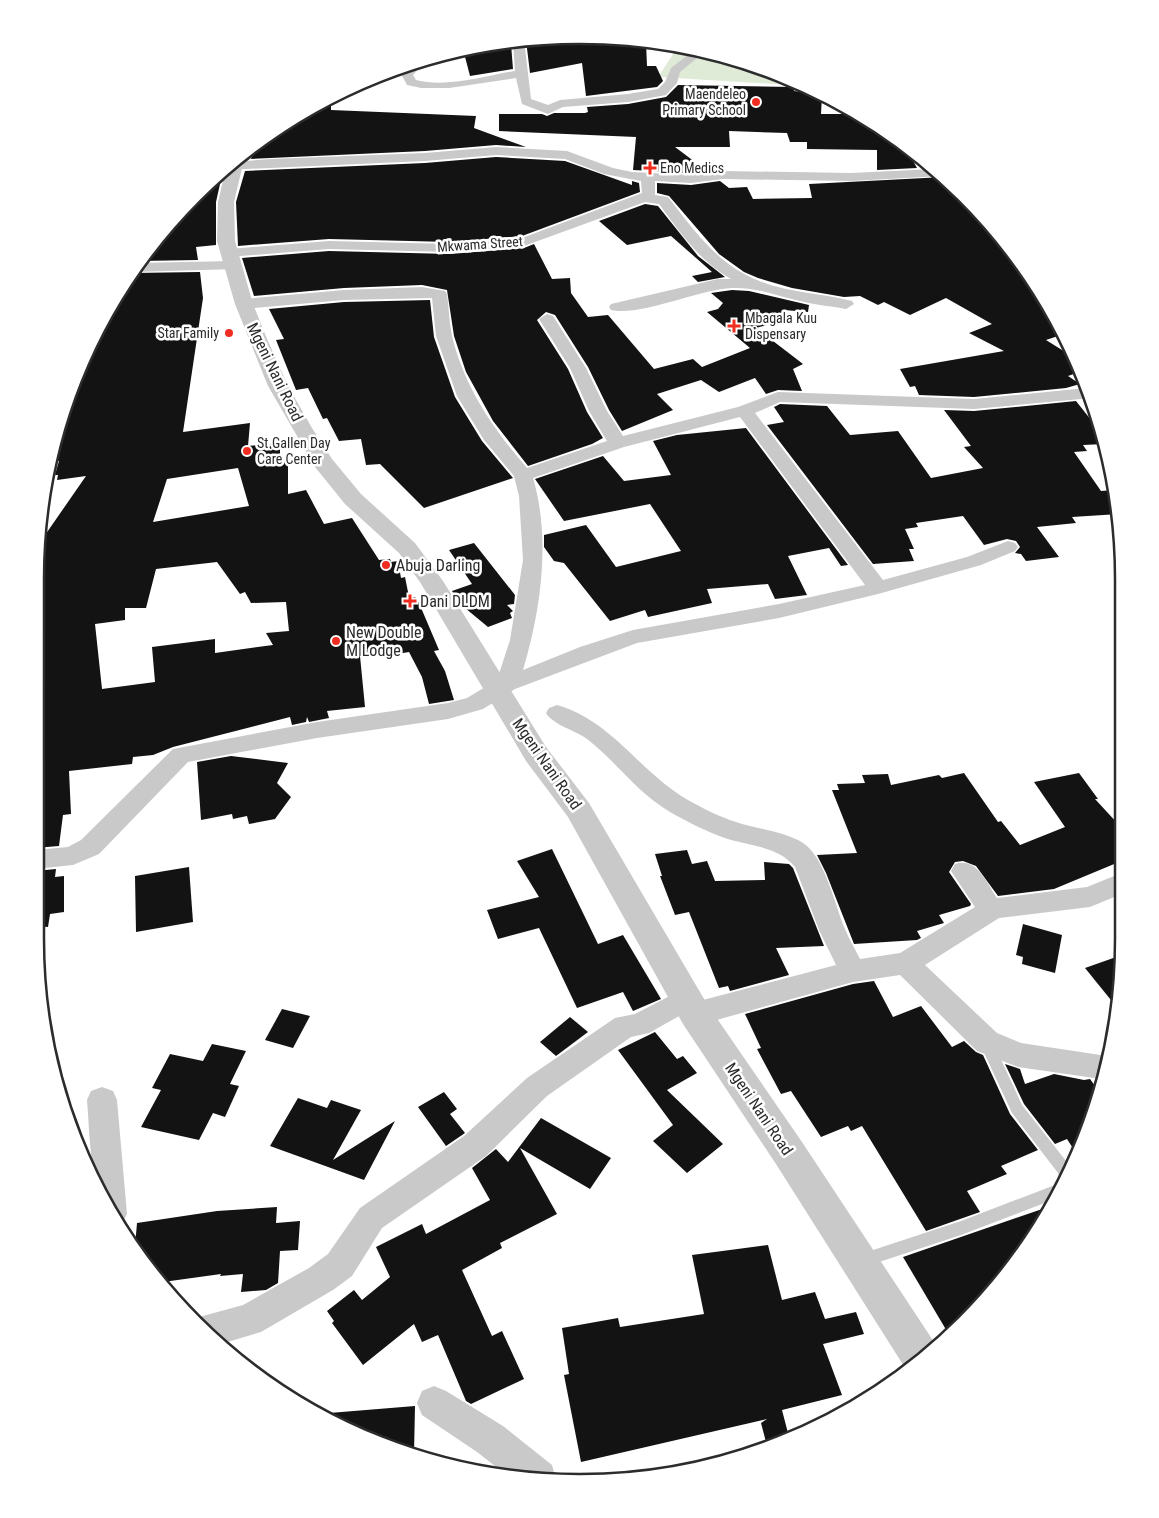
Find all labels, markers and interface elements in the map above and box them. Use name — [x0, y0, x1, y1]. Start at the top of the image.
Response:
place label: Maendeleo Primary School — [662, 86, 746, 118]
marker: Maendeleo Primary School — [750, 96, 762, 108]
place label: Eno Medics — [660, 160, 724, 176]
marker: Eno Medics — [644, 162, 656, 174]
street label: Mkwama Street — [437, 233, 523, 255]
place label: Mbagala Kuu Dispensary — [745, 310, 817, 342]
marker: Mbagala Kuu Dispensary — [727, 319, 741, 333]
street label: Mgeni Nani Road — [243, 320, 307, 424]
place label: Star Family — [157, 325, 219, 341]
marker: Star Family — [223, 327, 235, 339]
place label: St.Gallen Day Care Center — [257, 435, 331, 467]
marker: St.Gallen Day Care Center — [241, 445, 253, 457]
place label: Abuja Darling — [396, 556, 480, 575]
marker: Abuja Darling — [380, 559, 392, 571]
place label: Dani DLDM — [420, 592, 490, 611]
marker: Dani DLDM — [404, 595, 416, 607]
place label: New Double M Lodge — [346, 623, 421, 660]
marker: New Double M Lodge — [330, 635, 342, 647]
street label: Mgeni Nani Road — [508, 715, 586, 813]
street label: Mgeni Nani Road — [721, 1059, 797, 1159]

